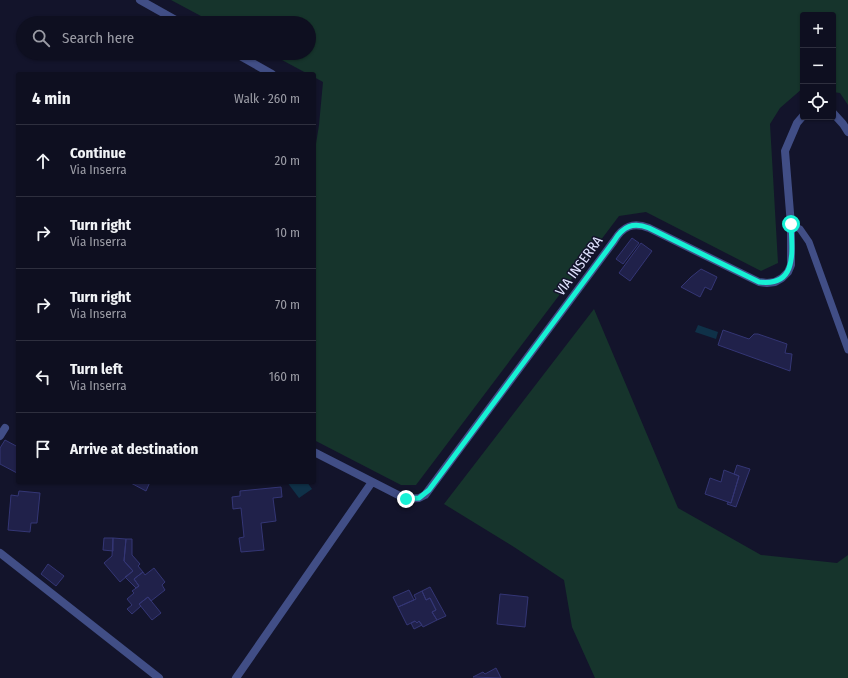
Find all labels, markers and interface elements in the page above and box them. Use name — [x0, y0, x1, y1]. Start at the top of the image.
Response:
map controls — [800, 12, 836, 120]
button: + — [800, 12, 836, 48]
search box — [16, 16, 316, 60]
icon: search — [30, 27, 52, 49]
text: Search here — [62, 29, 134, 47]
button: − — [800, 48, 836, 84]
button: locate — [800, 84, 836, 120]
text: 4 min — [32, 88, 71, 109]
text: Walk · 260 m — [234, 91, 300, 106]
text: Continue — [70, 144, 126, 162]
icon: ahead — [32, 150, 54, 172]
text: 20 m — [274, 153, 300, 168]
text: Via Inserra — [70, 162, 127, 177]
route start — [782, 215, 800, 233]
text: Turn right — [70, 216, 131, 234]
icon: right — [32, 222, 54, 244]
text: 10 m — [275, 225, 300, 240]
street label: VIA INSERRA — [552, 232, 607, 299]
text: Via Inserra — [70, 234, 127, 249]
text: Turn right — [70, 288, 131, 306]
icon: right — [32, 294, 54, 316]
text: 70 m — [275, 297, 300, 312]
text: Via Inserra — [70, 306, 127, 321]
text: Turn left — [70, 360, 123, 378]
icon: left — [32, 366, 54, 388]
text: 160 m — [269, 369, 300, 384]
text: Via Inserra — [70, 378, 127, 393]
icon: arrive — [32, 438, 54, 460]
text: Arrive at destination — [70, 440, 198, 458]
route end — [397, 490, 415, 508]

